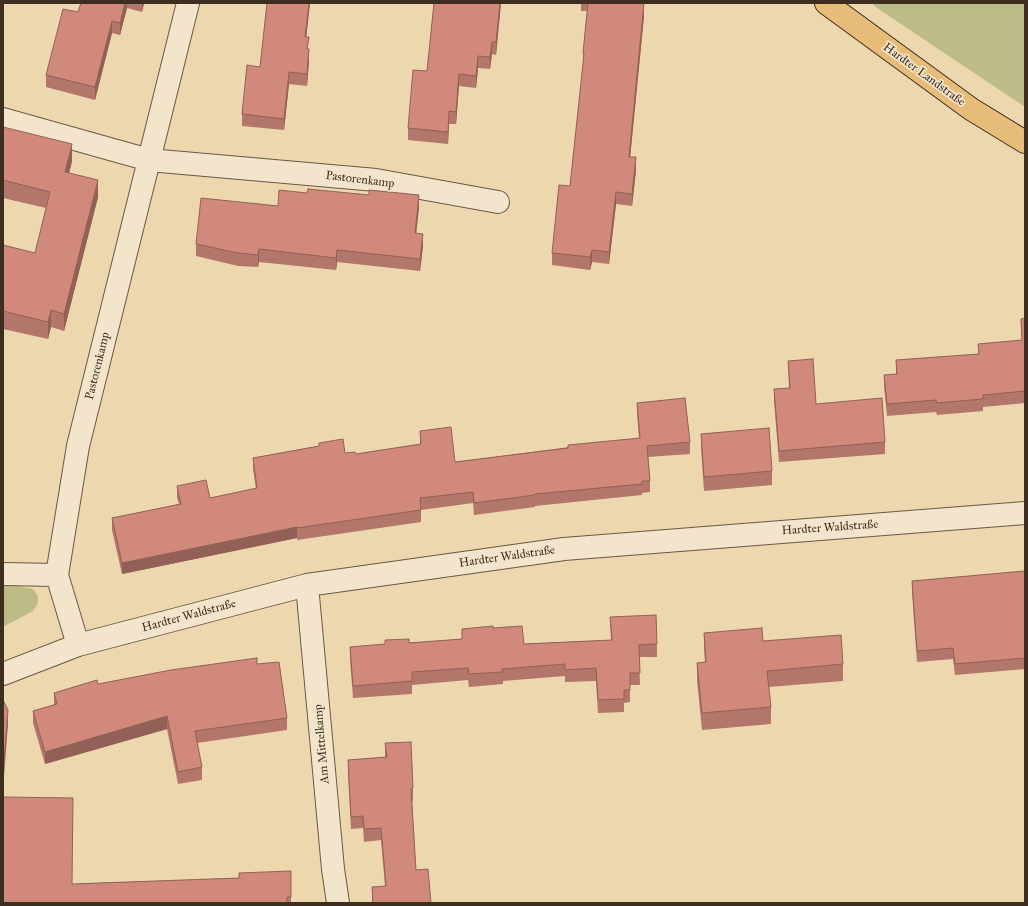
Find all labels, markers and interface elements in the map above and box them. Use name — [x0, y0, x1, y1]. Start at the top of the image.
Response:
street label: Hardter Landstraße — [880, 40, 968, 110]
street label: Pastorenkamp — [325, 169, 395, 191]
street label: Pastorenkamp — [83, 331, 113, 401]
street label: Hardter Waldstraße — [781, 517, 879, 539]
street label: Hardter Waldstraße — [458, 543, 556, 571]
street label: Hardter Waldstraße — [140, 597, 238, 635]
street label: Am Mittelkamp — [311, 704, 333, 784]

